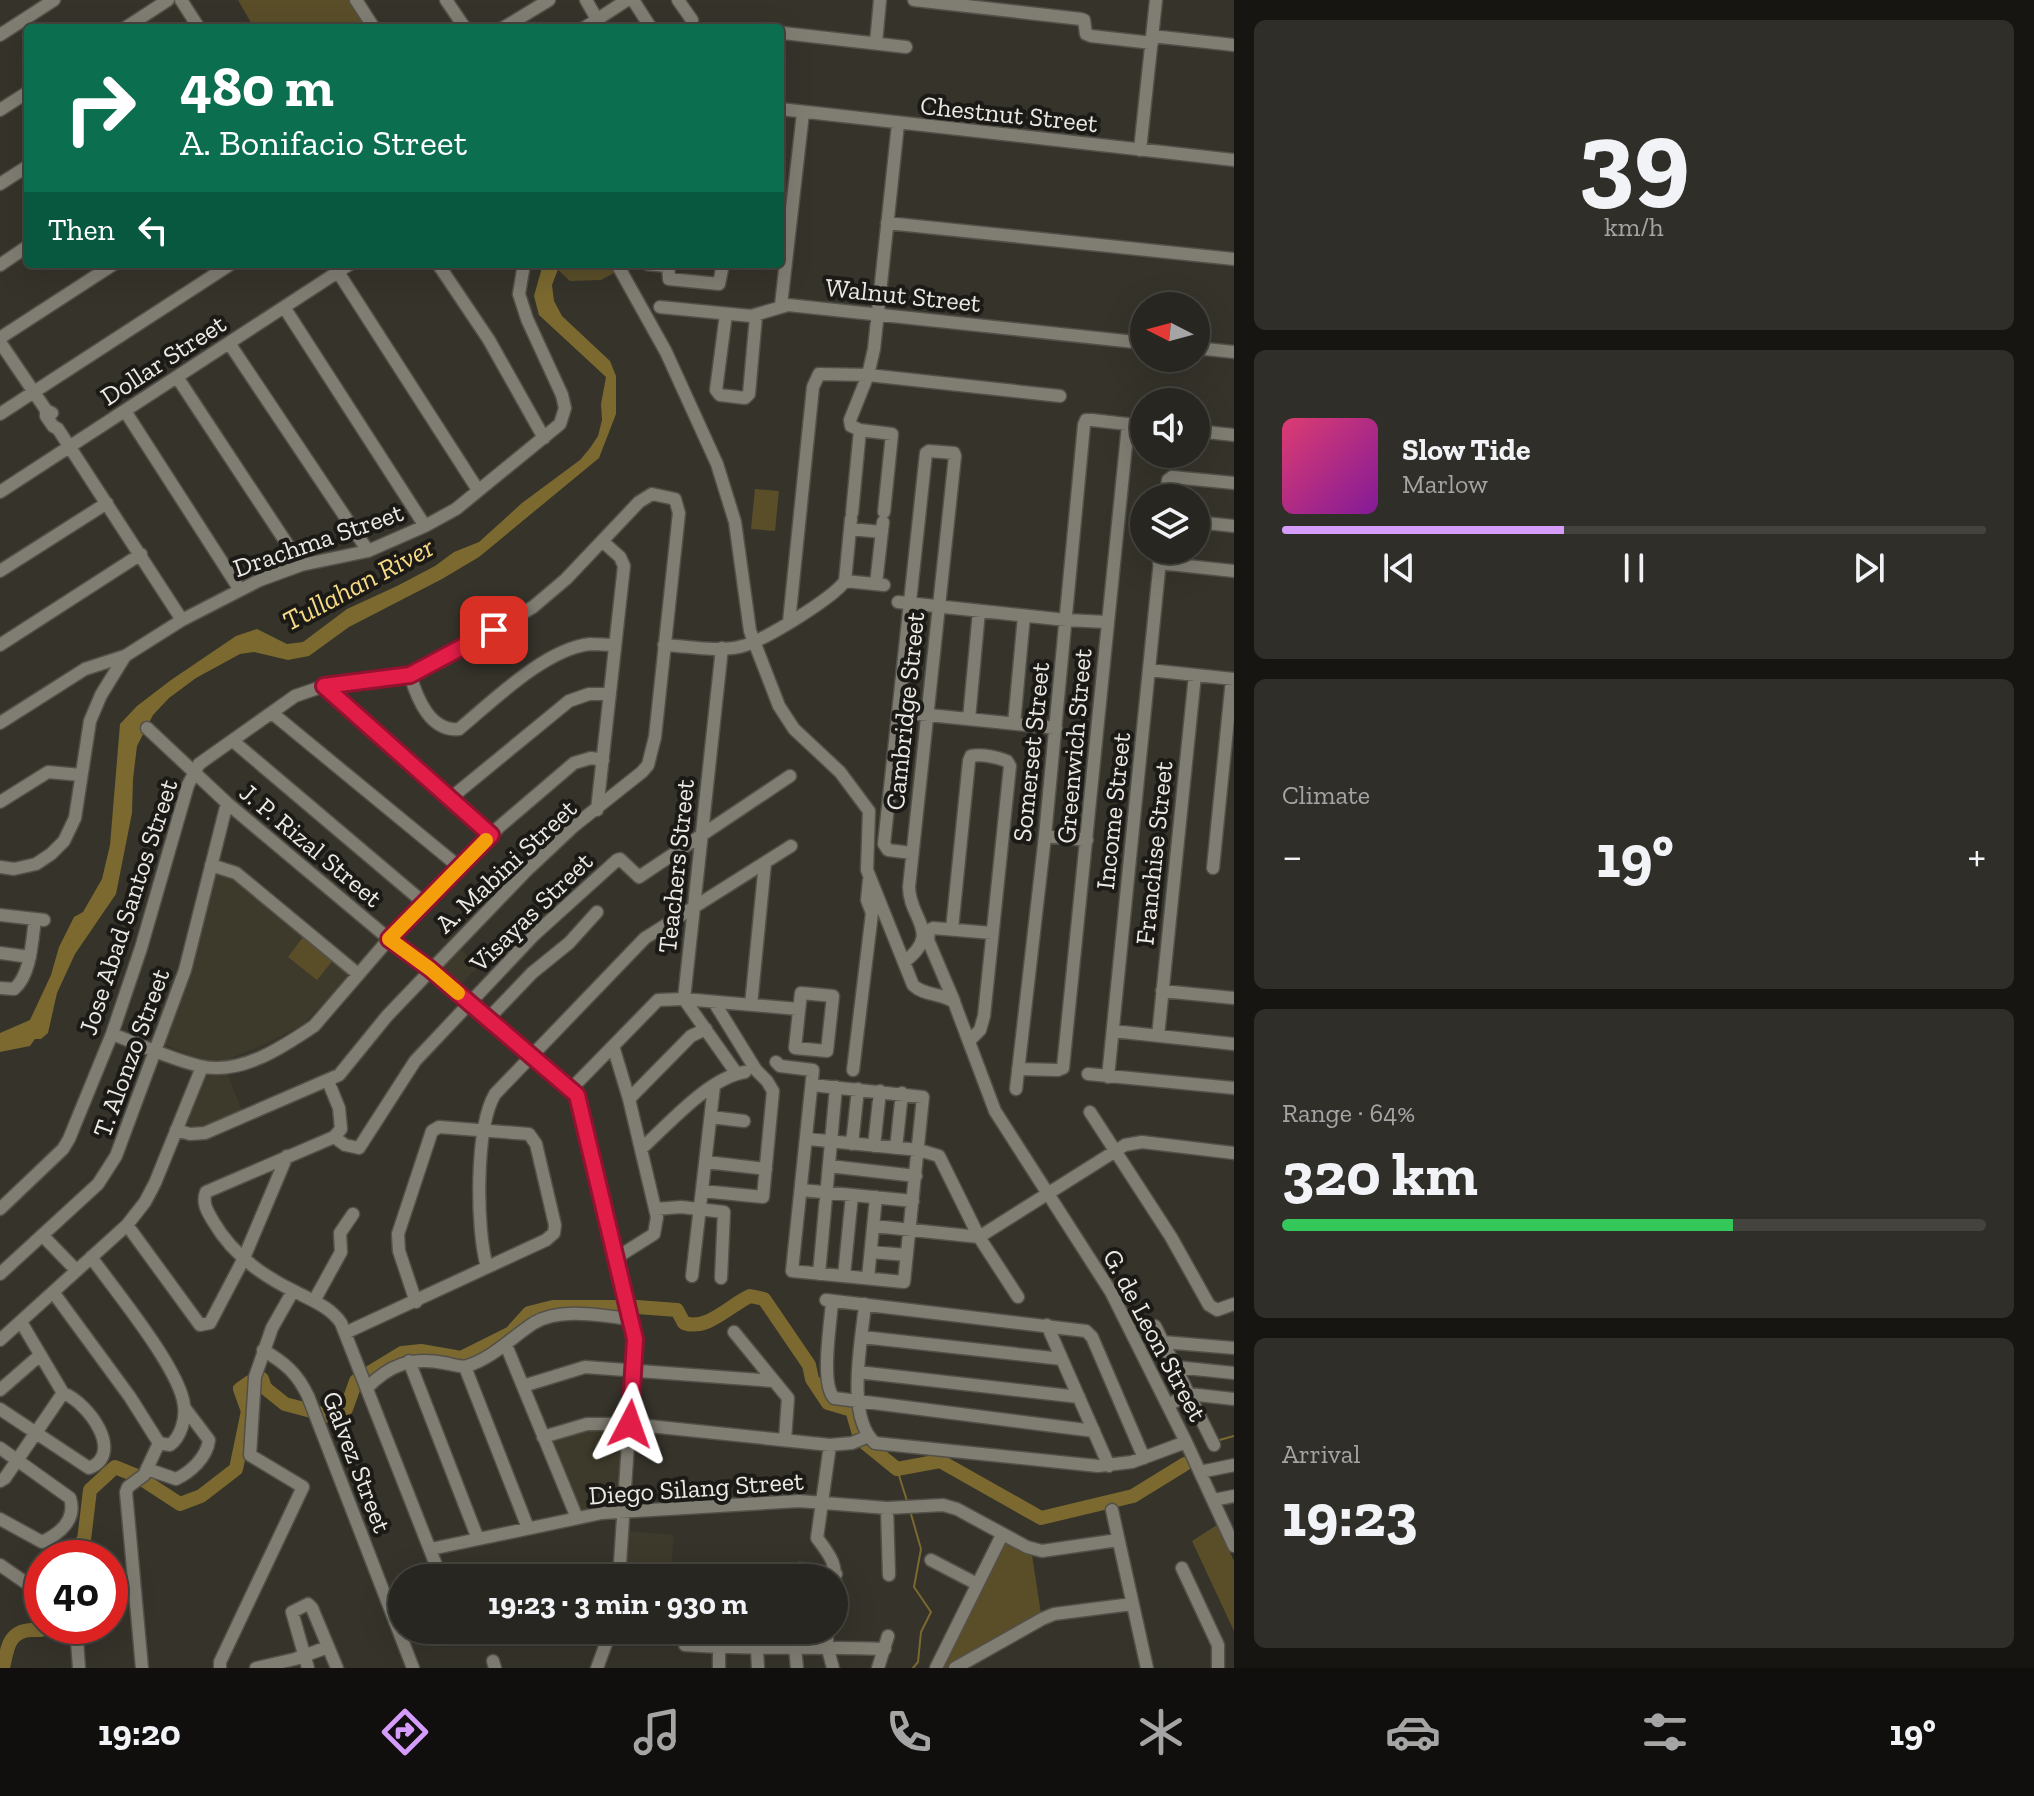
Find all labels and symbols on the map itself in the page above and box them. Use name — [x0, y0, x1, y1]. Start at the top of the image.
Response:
street label: Chestnut Street — [919, 89, 1100, 139]
street label: Walnut Street — [824, 271, 983, 319]
north arrow — [1130, 292, 1210, 372]
street label: Dollar Street — [94, 307, 232, 412]
street label: Drachma Street — [229, 496, 408, 584]
water label: Tullahan River — [277, 530, 440, 638]
pin — [460, 596, 528, 664]
street label: Cambridge Street — [879, 610, 931, 812]
street label: Greenwich Street — [1050, 647, 1098, 845]
street label: Somerset Street — [1006, 660, 1056, 843]
street label: Income Street — [1089, 731, 1137, 891]
street label: Franchise Street — [1128, 759, 1180, 947]
street label: Jose Abad Santos Street — [72, 775, 185, 1039]
street label: J. P. Rizal Street — [233, 776, 389, 914]
street label: Teachers Street — [651, 777, 701, 955]
street label: A. Mabini Street — [429, 792, 583, 940]
street label: Visayas Street — [462, 845, 599, 979]
street label: T. Alonzo Street — [86, 964, 176, 1142]
street label: G. de Leon Street — [1096, 1243, 1214, 1427]
position arrow — [588, 1382, 672, 1466]
street label: Galvez Street — [315, 1387, 399, 1537]
street label: Diego Silang Street — [587, 1464, 805, 1511]
speed limit sign: 40 — [24, 1540, 128, 1644]

